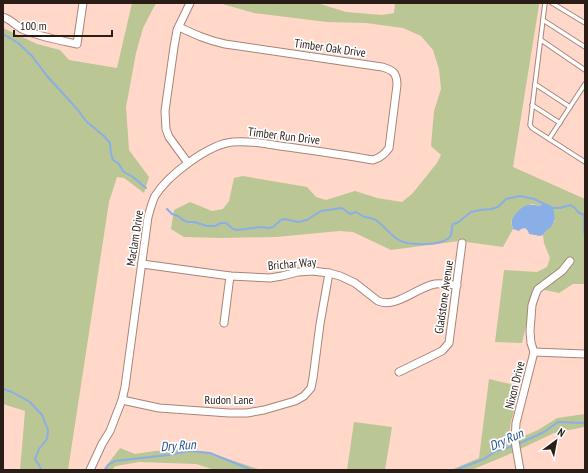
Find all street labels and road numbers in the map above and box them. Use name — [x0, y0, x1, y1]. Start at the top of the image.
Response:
street label: Timber Oak Drive — [293, 35, 367, 60]
street label: Timber Run Drive — [247, 124, 321, 147]
street label: Maclam Drive — [123, 209, 146, 267]
street label: Brichar Way — [267, 254, 317, 273]
street label: Gladstone Avenue — [431, 259, 456, 335]
street label: Nixon Drive — [501, 359, 528, 410]
street label: Rudon Lane — [205, 392, 254, 407]

